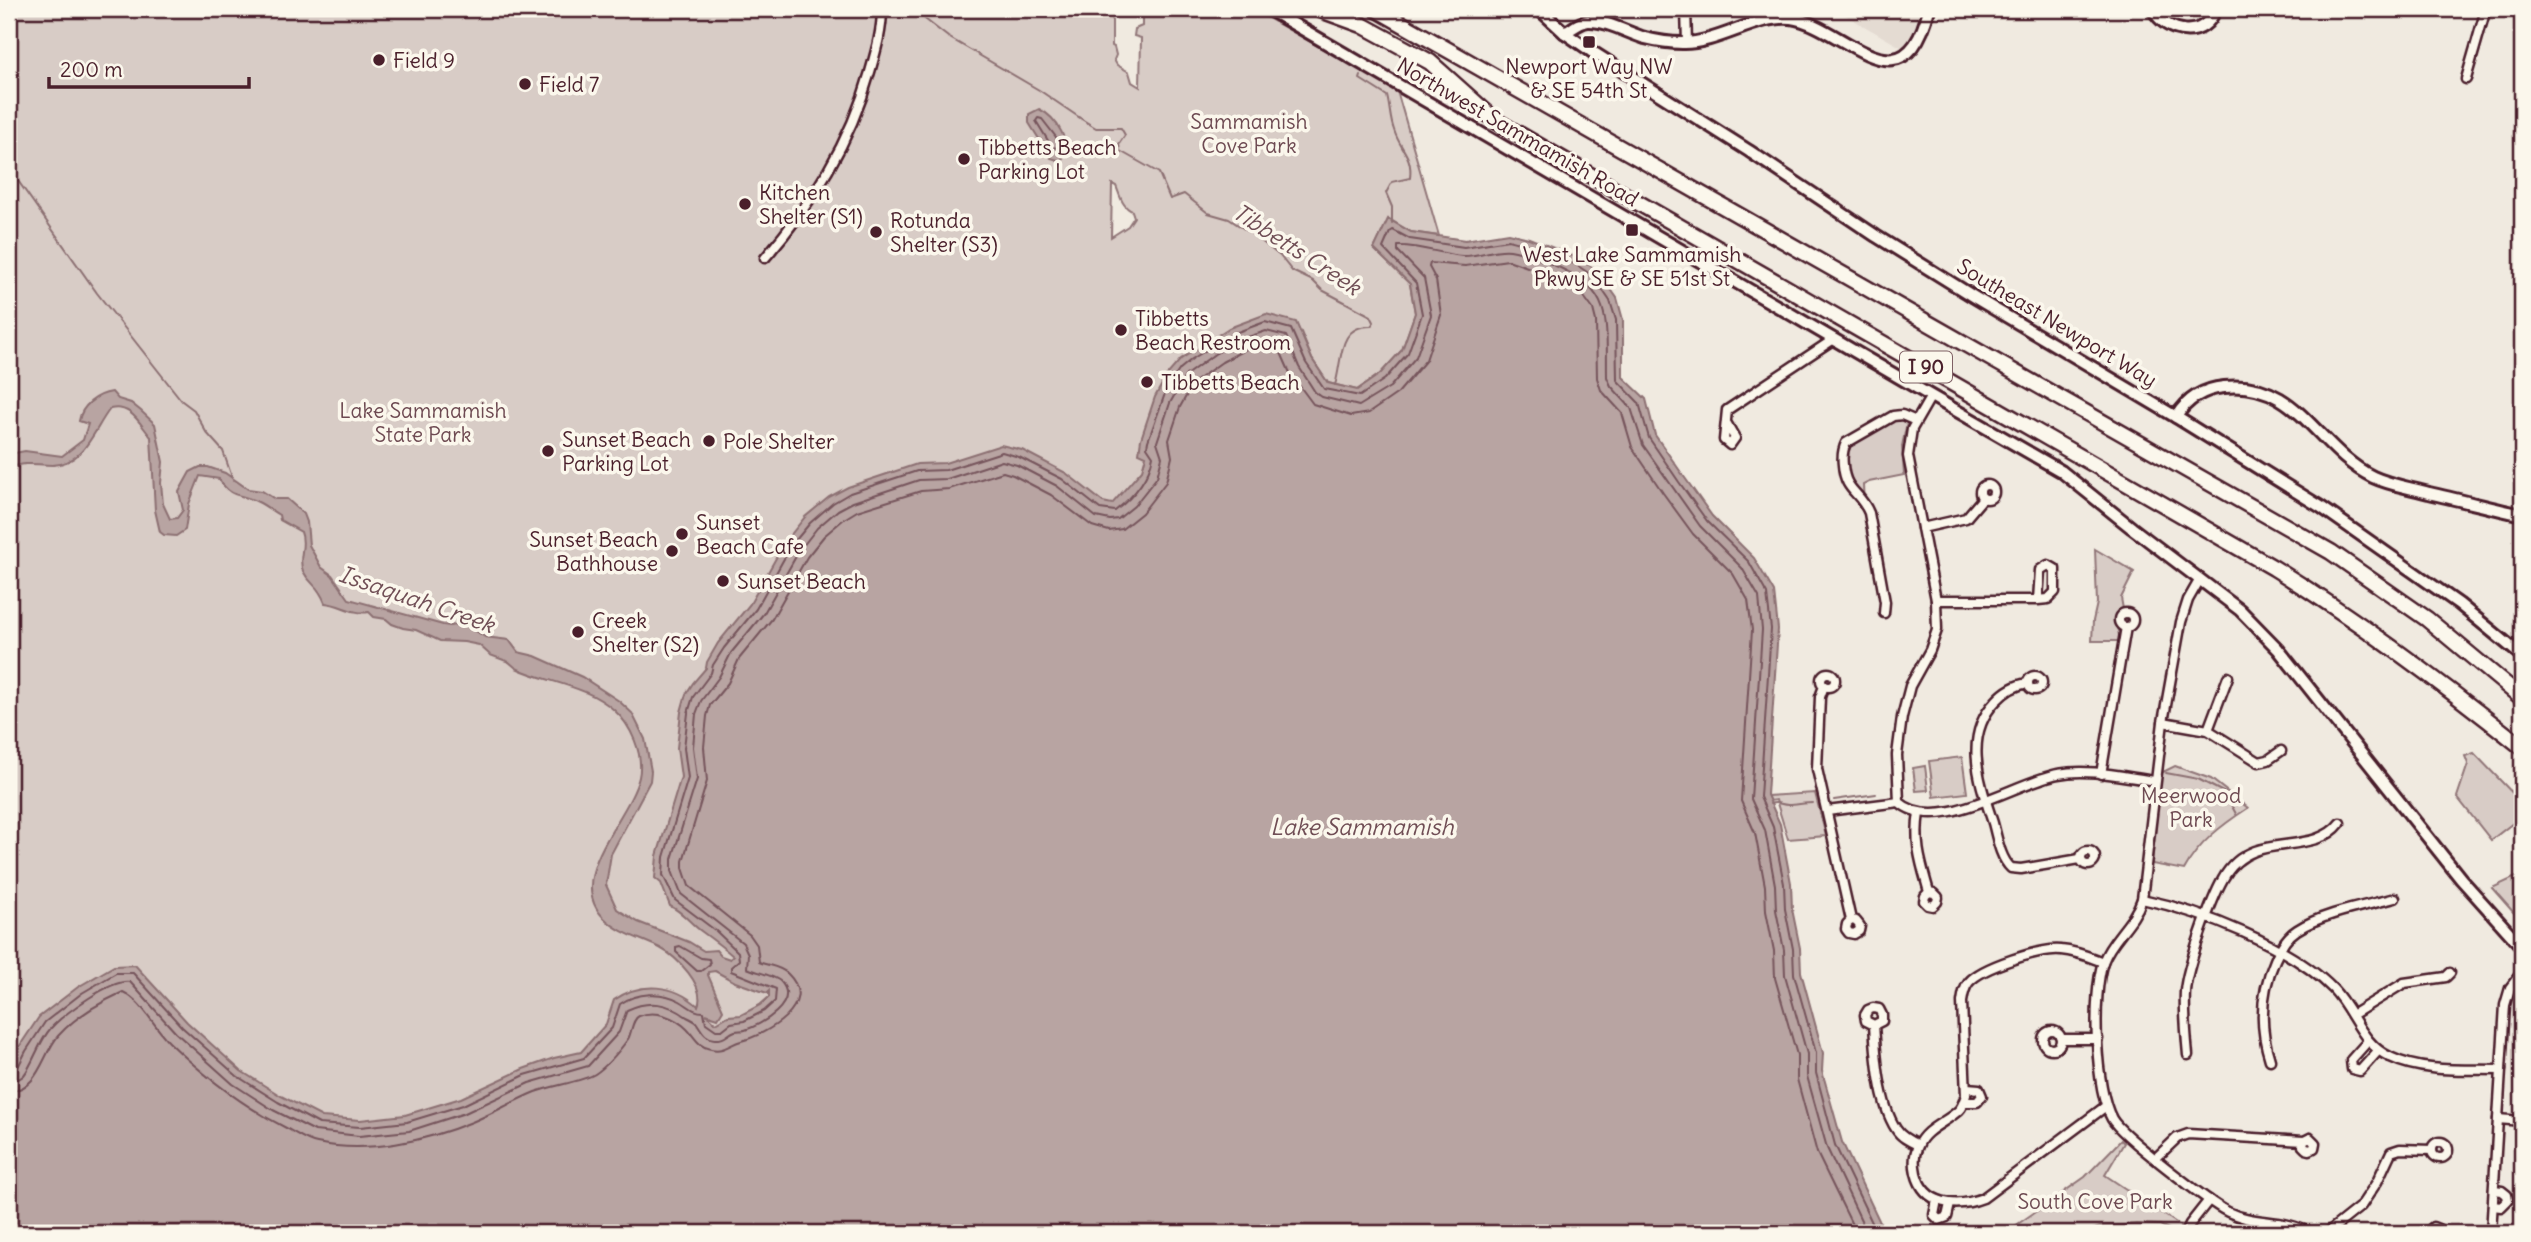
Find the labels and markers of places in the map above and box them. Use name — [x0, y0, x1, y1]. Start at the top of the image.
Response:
marker: Newport Way NW & SE 54th St — [1581, 34, 1597, 50]
place label: Field 9 — [393, 47, 455, 74]
marker: Field 9 — [371, 52, 387, 68]
place label: Newport Way NW & SE 54th St — [1505, 53, 1673, 104]
place label: Field 7 — [539, 71, 599, 98]
marker: Field 7 — [517, 76, 533, 92]
place label: Tibbetts Beach Parking Lot — [978, 134, 1117, 185]
marker: Tibbetts Beach Parking Lot — [956, 151, 972, 167]
place label: Kitchen Shelter (S1) — [759, 179, 863, 230]
marker: Kitchen Shelter (S1) — [737, 196, 753, 212]
place label: Rotunda Shelter (S3) — [890, 207, 998, 258]
marker: West Lake Sammamish Pkwy SE & SE 51st St — [1624, 222, 1640, 238]
marker: Rotunda Shelter (S3) — [868, 224, 884, 240]
place label: West Lake Sammamish Pkwy SE & SE 51st St — [1523, 241, 1741, 292]
place label: Tibbetts Beach Restroom — [1135, 305, 1291, 356]
marker: Tibbetts Beach Restroom — [1113, 322, 1129, 338]
place label: Tibbetts Beach — [1161, 369, 1300, 396]
marker: Tibbetts Beach — [1139, 374, 1155, 390]
place label: Sunset Beach Parking Lot — [562, 426, 691, 477]
place label: Pole Shelter — [723, 428, 835, 455]
marker: Pole Shelter — [701, 433, 717, 449]
marker: Sunset Beach Parking Lot — [540, 443, 556, 459]
place label: Sunset Beach Cafe — [696, 509, 804, 560]
place label: Sunset Beach Bathhouse — [529, 526, 658, 577]
marker: Sunset Beach Cafe — [674, 526, 690, 542]
marker: Sunset Beach Bathhouse — [664, 543, 680, 559]
place label: Sunset Beach — [737, 568, 866, 595]
marker: Sunset Beach — [715, 573, 731, 589]
place label: Creek Shelter (S2) — [592, 607, 699, 658]
marker: Creek Shelter (S2) — [570, 624, 586, 640]

